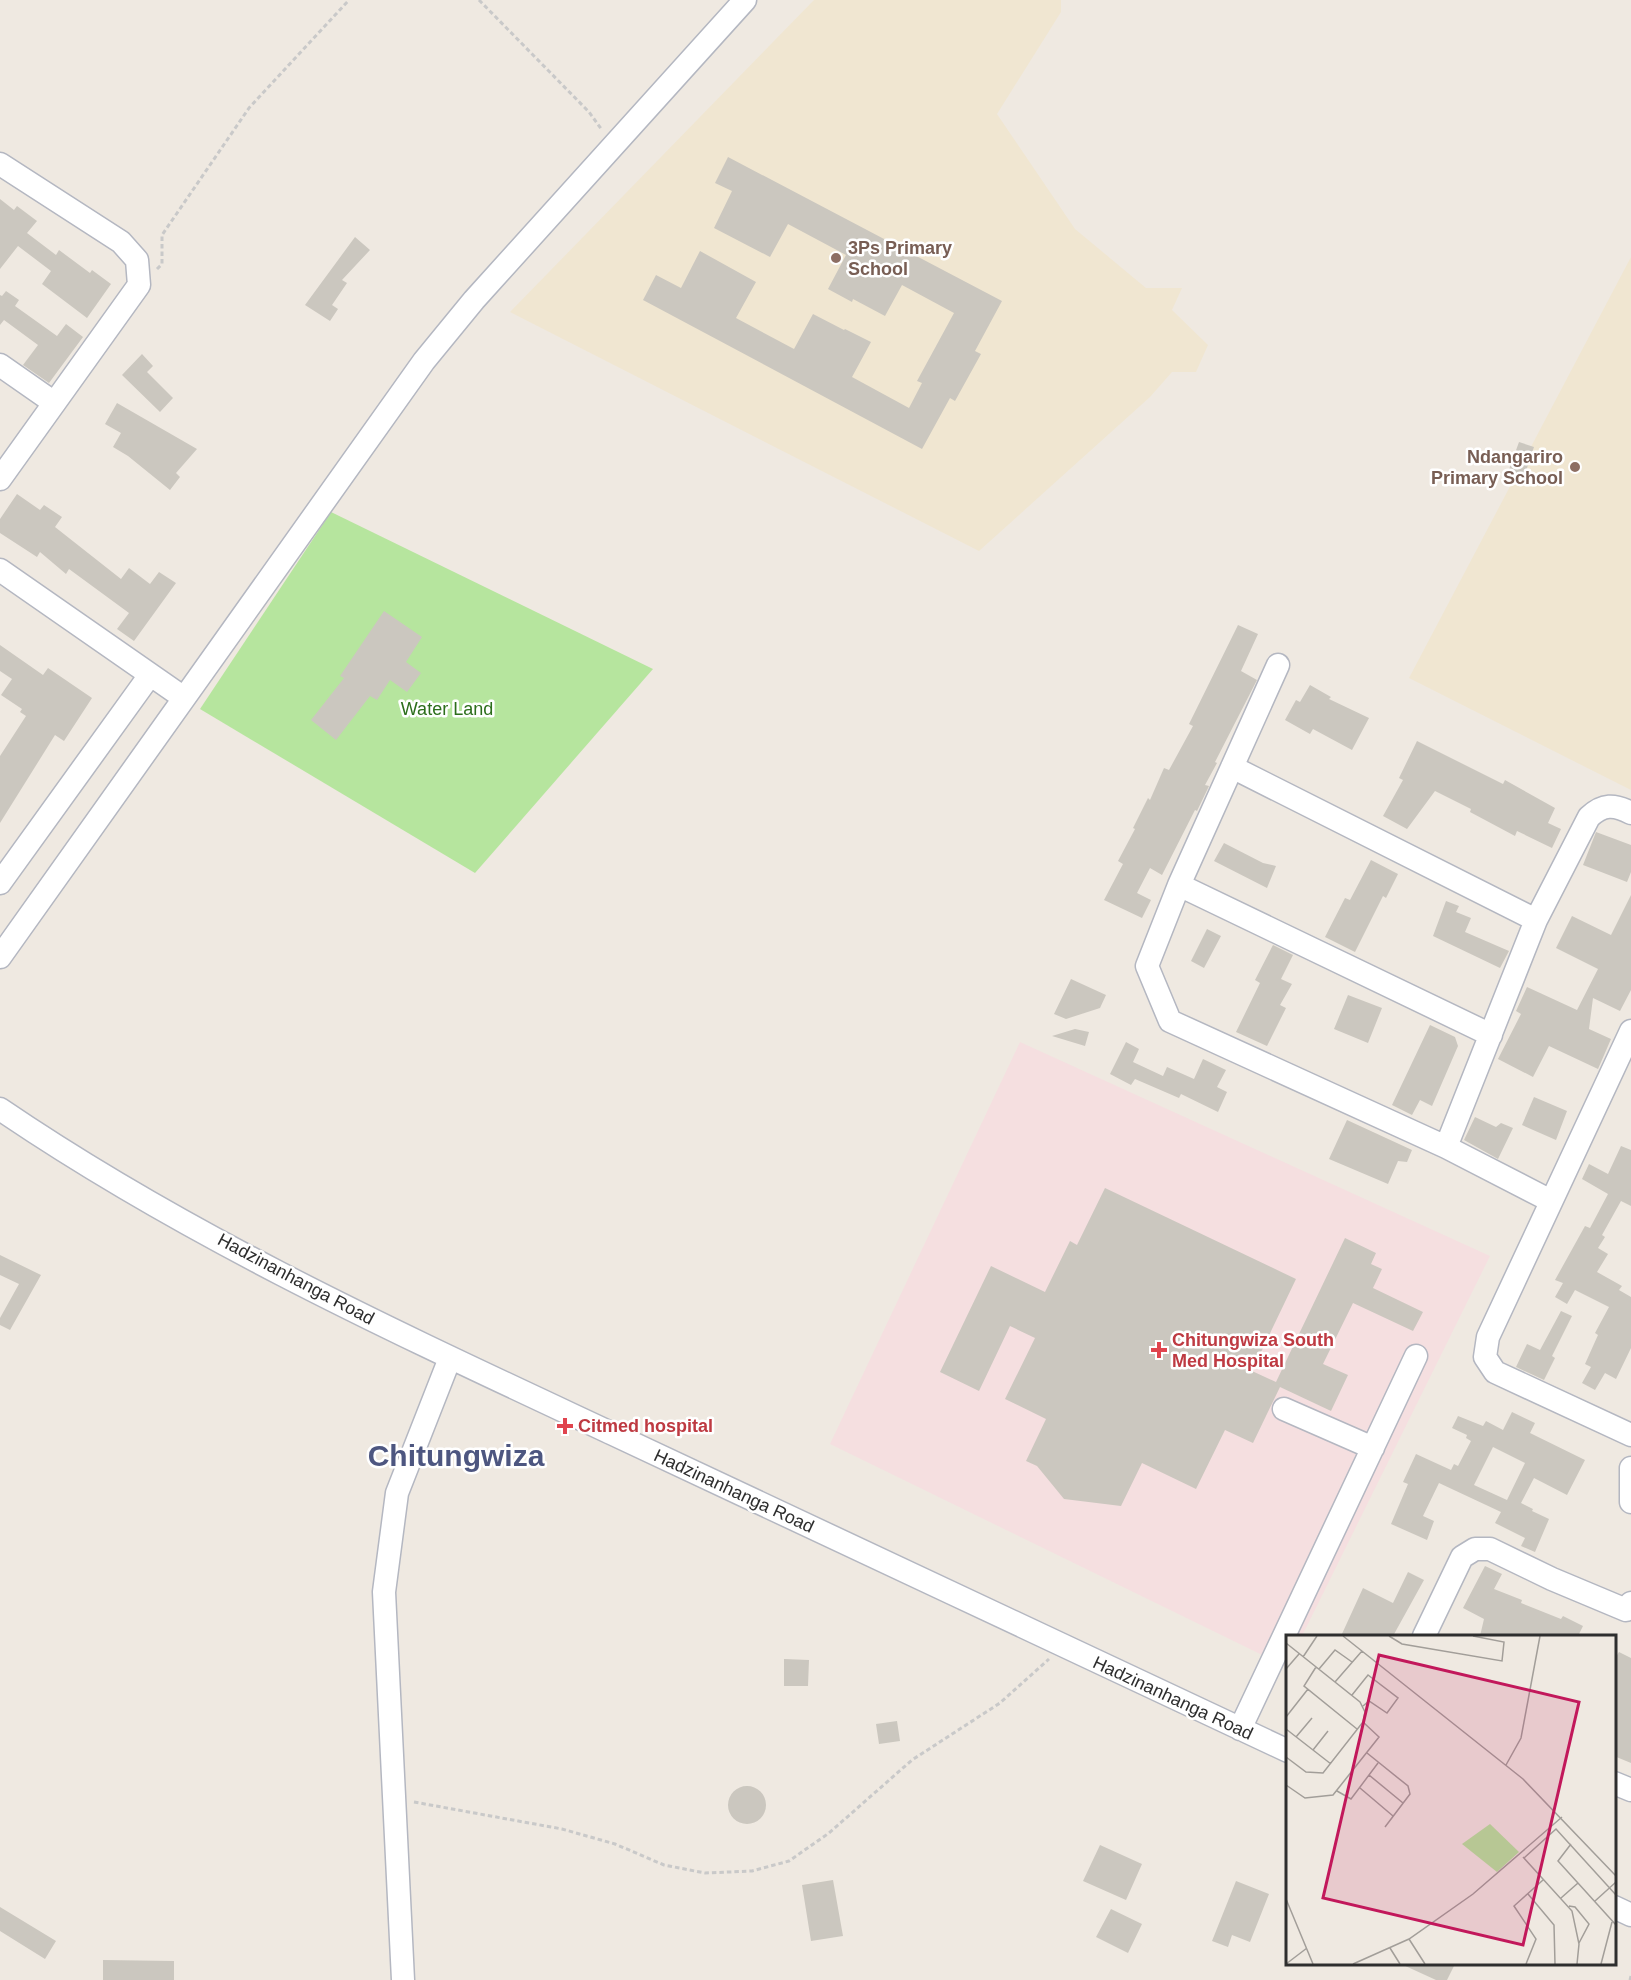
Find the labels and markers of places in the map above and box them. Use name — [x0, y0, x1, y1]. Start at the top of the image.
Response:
place label: 3Ps Primary School — [848, 238, 952, 279]
marker: 3Ps Primary School — [829, 251, 843, 265]
place label: Ndangariro Primary School — [1431, 447, 1563, 488]
marker: Ndangariro Primary School — [1568, 460, 1582, 474]
place label: Chitungwiza South Med Hospital — [1172, 1330, 1334, 1371]
marker: Chitungwiza South Med Hospital — [1150, 1341, 1168, 1359]
place label: Citmed hospital — [578, 1416, 713, 1436]
marker: Citmed hospital — [556, 1417, 574, 1435]

